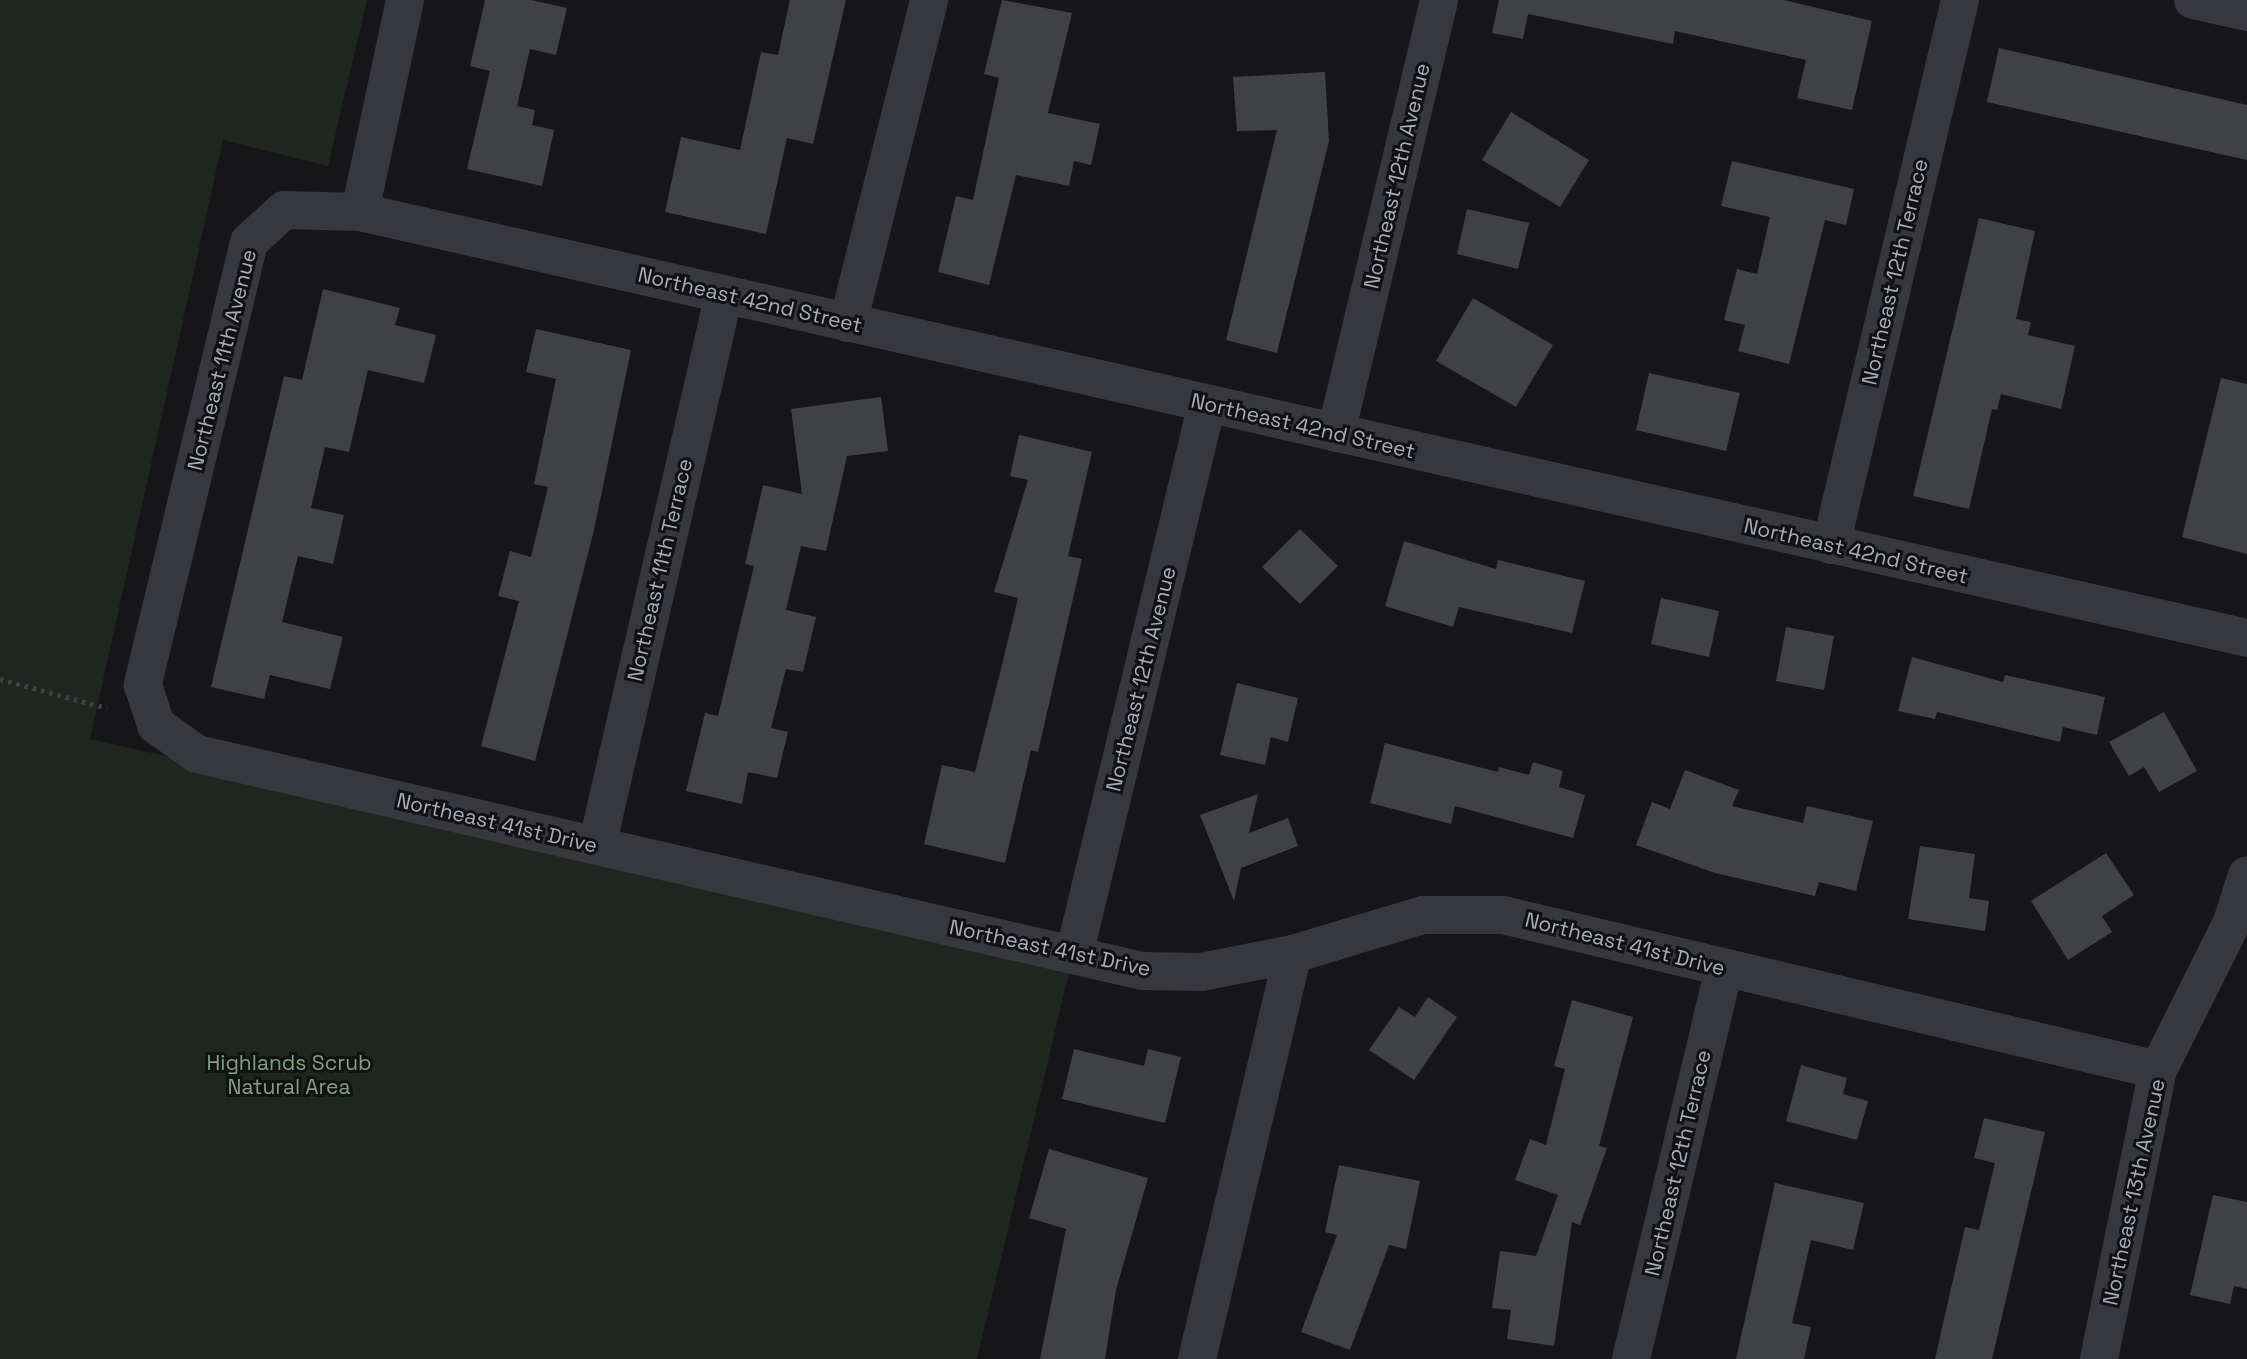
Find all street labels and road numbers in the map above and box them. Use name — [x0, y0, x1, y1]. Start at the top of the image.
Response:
street label: Northeast 12th Avenue — [1359, 61, 1435, 291]
street label: Northeast 12th Terrace — [1857, 156, 1933, 388]
street label: Northeast 11th Avenue — [182, 247, 262, 473]
street label: Northeast 42nd Street — [635, 262, 865, 338]
street label: Northeast 42nd Street — [1188, 388, 1418, 464]
street label: Northeast 11th Terrace — [622, 456, 698, 684]
street label: Northeast 42nd Street — [1741, 513, 1971, 589]
street label: Northeast 12th Avenue — [1101, 564, 1181, 794]
street label: Northeast 41st Drive — [394, 788, 600, 858]
street label: Northeast 41st Drive — [1522, 907, 1728, 981]
street label: Northeast 41st Drive — [947, 914, 1153, 982]
street label: Northeast 12th Terrace — [1640, 1047, 1716, 1279]
street label: Northeast 13th Avenue — [2098, 1076, 2170, 1308]

